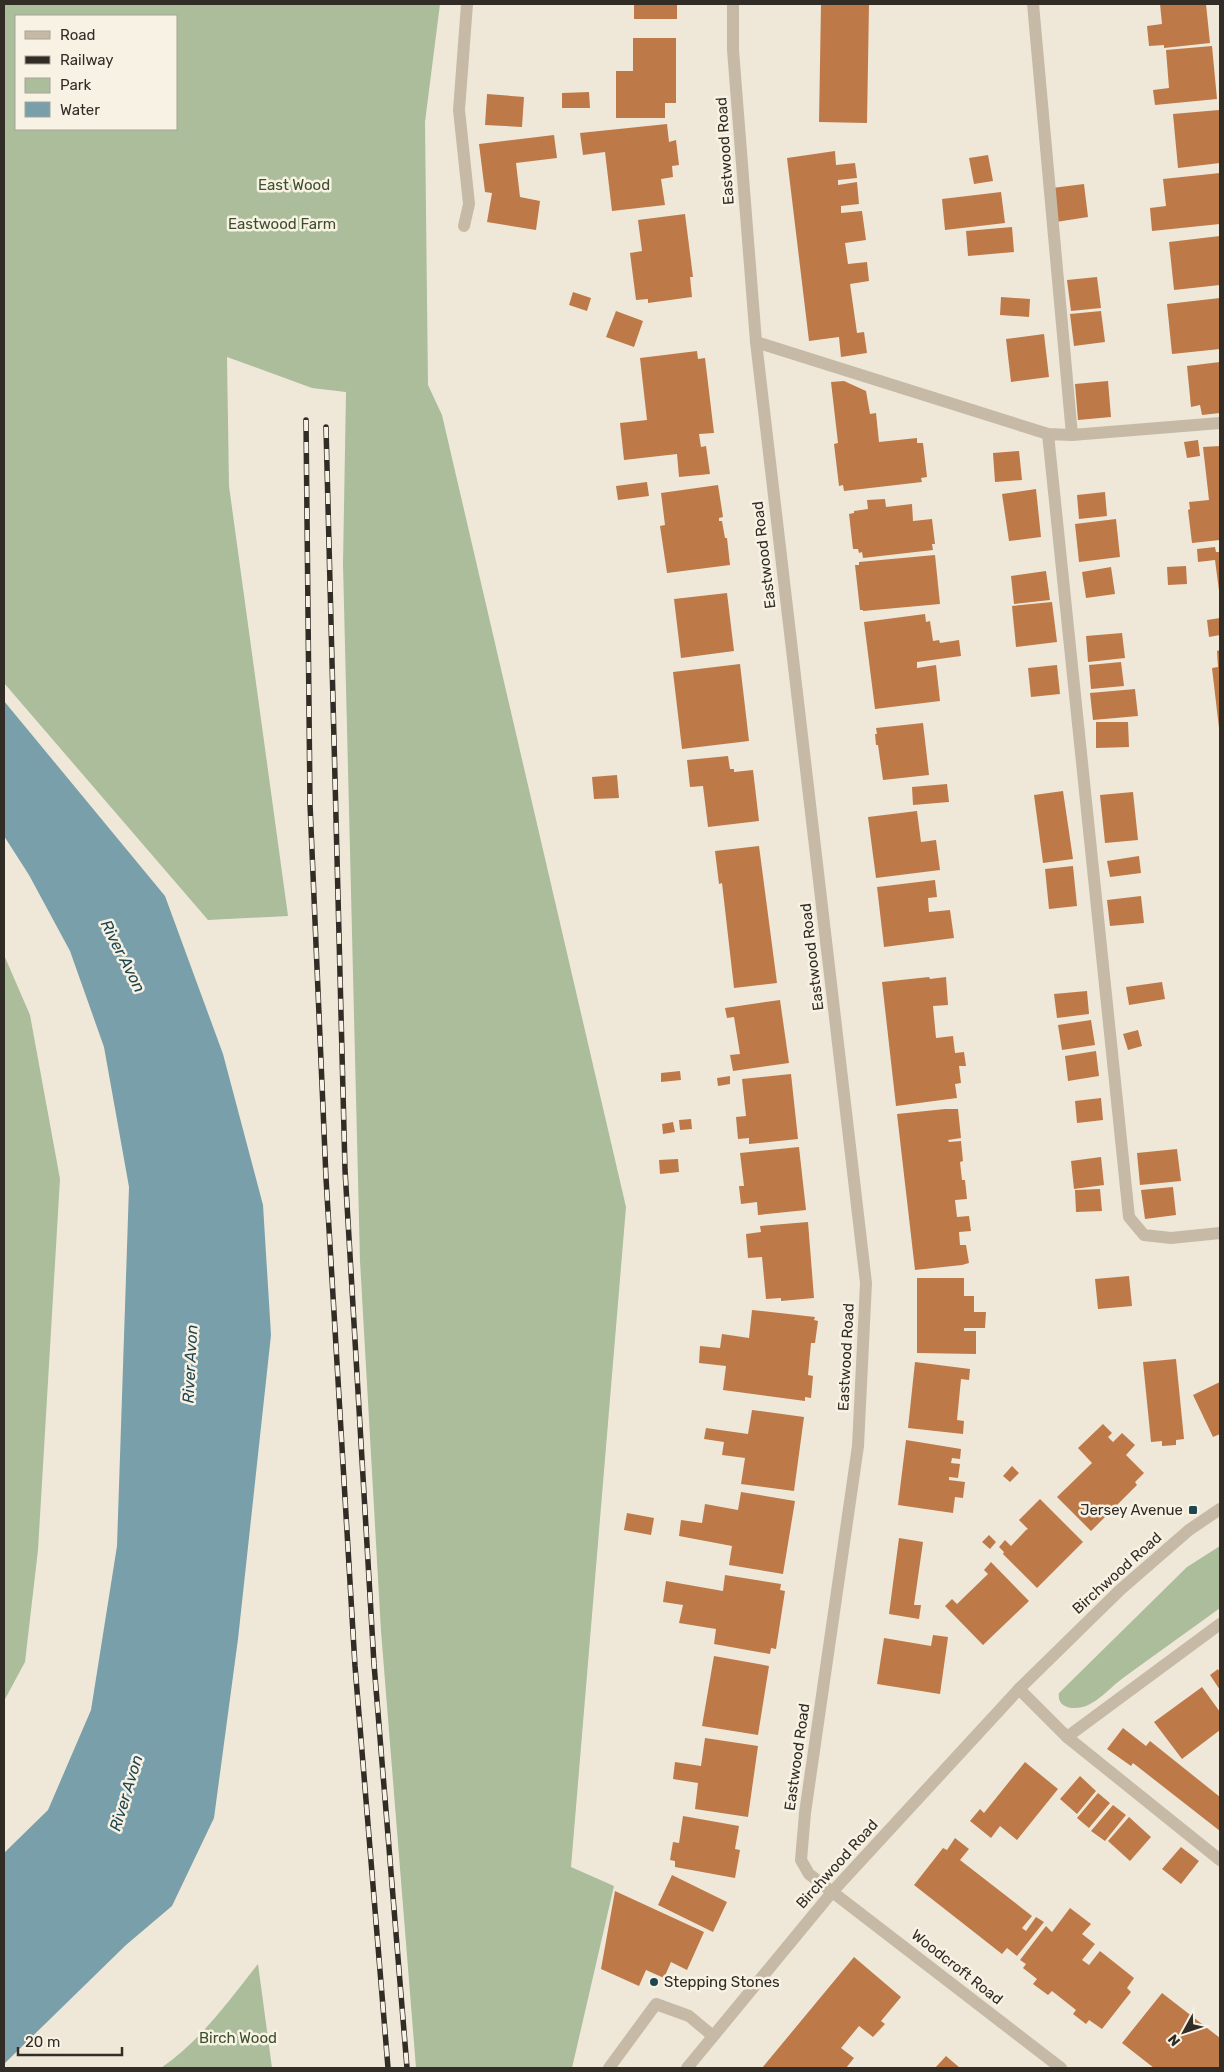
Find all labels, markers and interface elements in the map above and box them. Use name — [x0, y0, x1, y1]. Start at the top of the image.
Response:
legend — [15, 15, 178, 130]
text: Road — [60, 26, 96, 44]
text: Railway — [60, 51, 114, 69]
text: Park — [60, 76, 91, 94]
street label: Eastwood Road — [712, 96, 738, 206]
text: Water — [60, 101, 100, 119]
park label: East Wood — [258, 176, 330, 194]
park label: Eastwood Farm — [228, 215, 336, 233]
street label: Eastwood Road — [748, 500, 780, 610]
street label: Eastwood Road — [796, 902, 828, 1012]
water label: River Avon — [97, 917, 149, 995]
street label: Eastwood Road — [834, 1303, 858, 1411]
water label: River Avon — [178, 1324, 202, 1404]
place label: Jersey Avenue — [1080, 1501, 1183, 1519]
marker: Jersey Avenue — [1187, 1504, 1199, 1516]
street label: Birchwood Road — [1069, 1528, 1165, 1618]
street label: Eastwood Road — [781, 1702, 813, 1812]
water label: River Avon — [105, 1753, 147, 1833]
street label: Birchwood Road — [792, 1816, 882, 1912]
street label: Woodcroft Road — [908, 1926, 1006, 2008]
place label: Stepping Stones — [664, 1973, 780, 1991]
marker: Stepping Stones — [648, 1976, 660, 1988]
north arrow — [1159, 2007, 1209, 2057]
scale bar — [18, 2024, 121, 2056]
park label: Birch Wood — [199, 2029, 277, 2047]
text: N — [1165, 2031, 1184, 2049]
text: 20 m — [25, 2033, 60, 2051]

